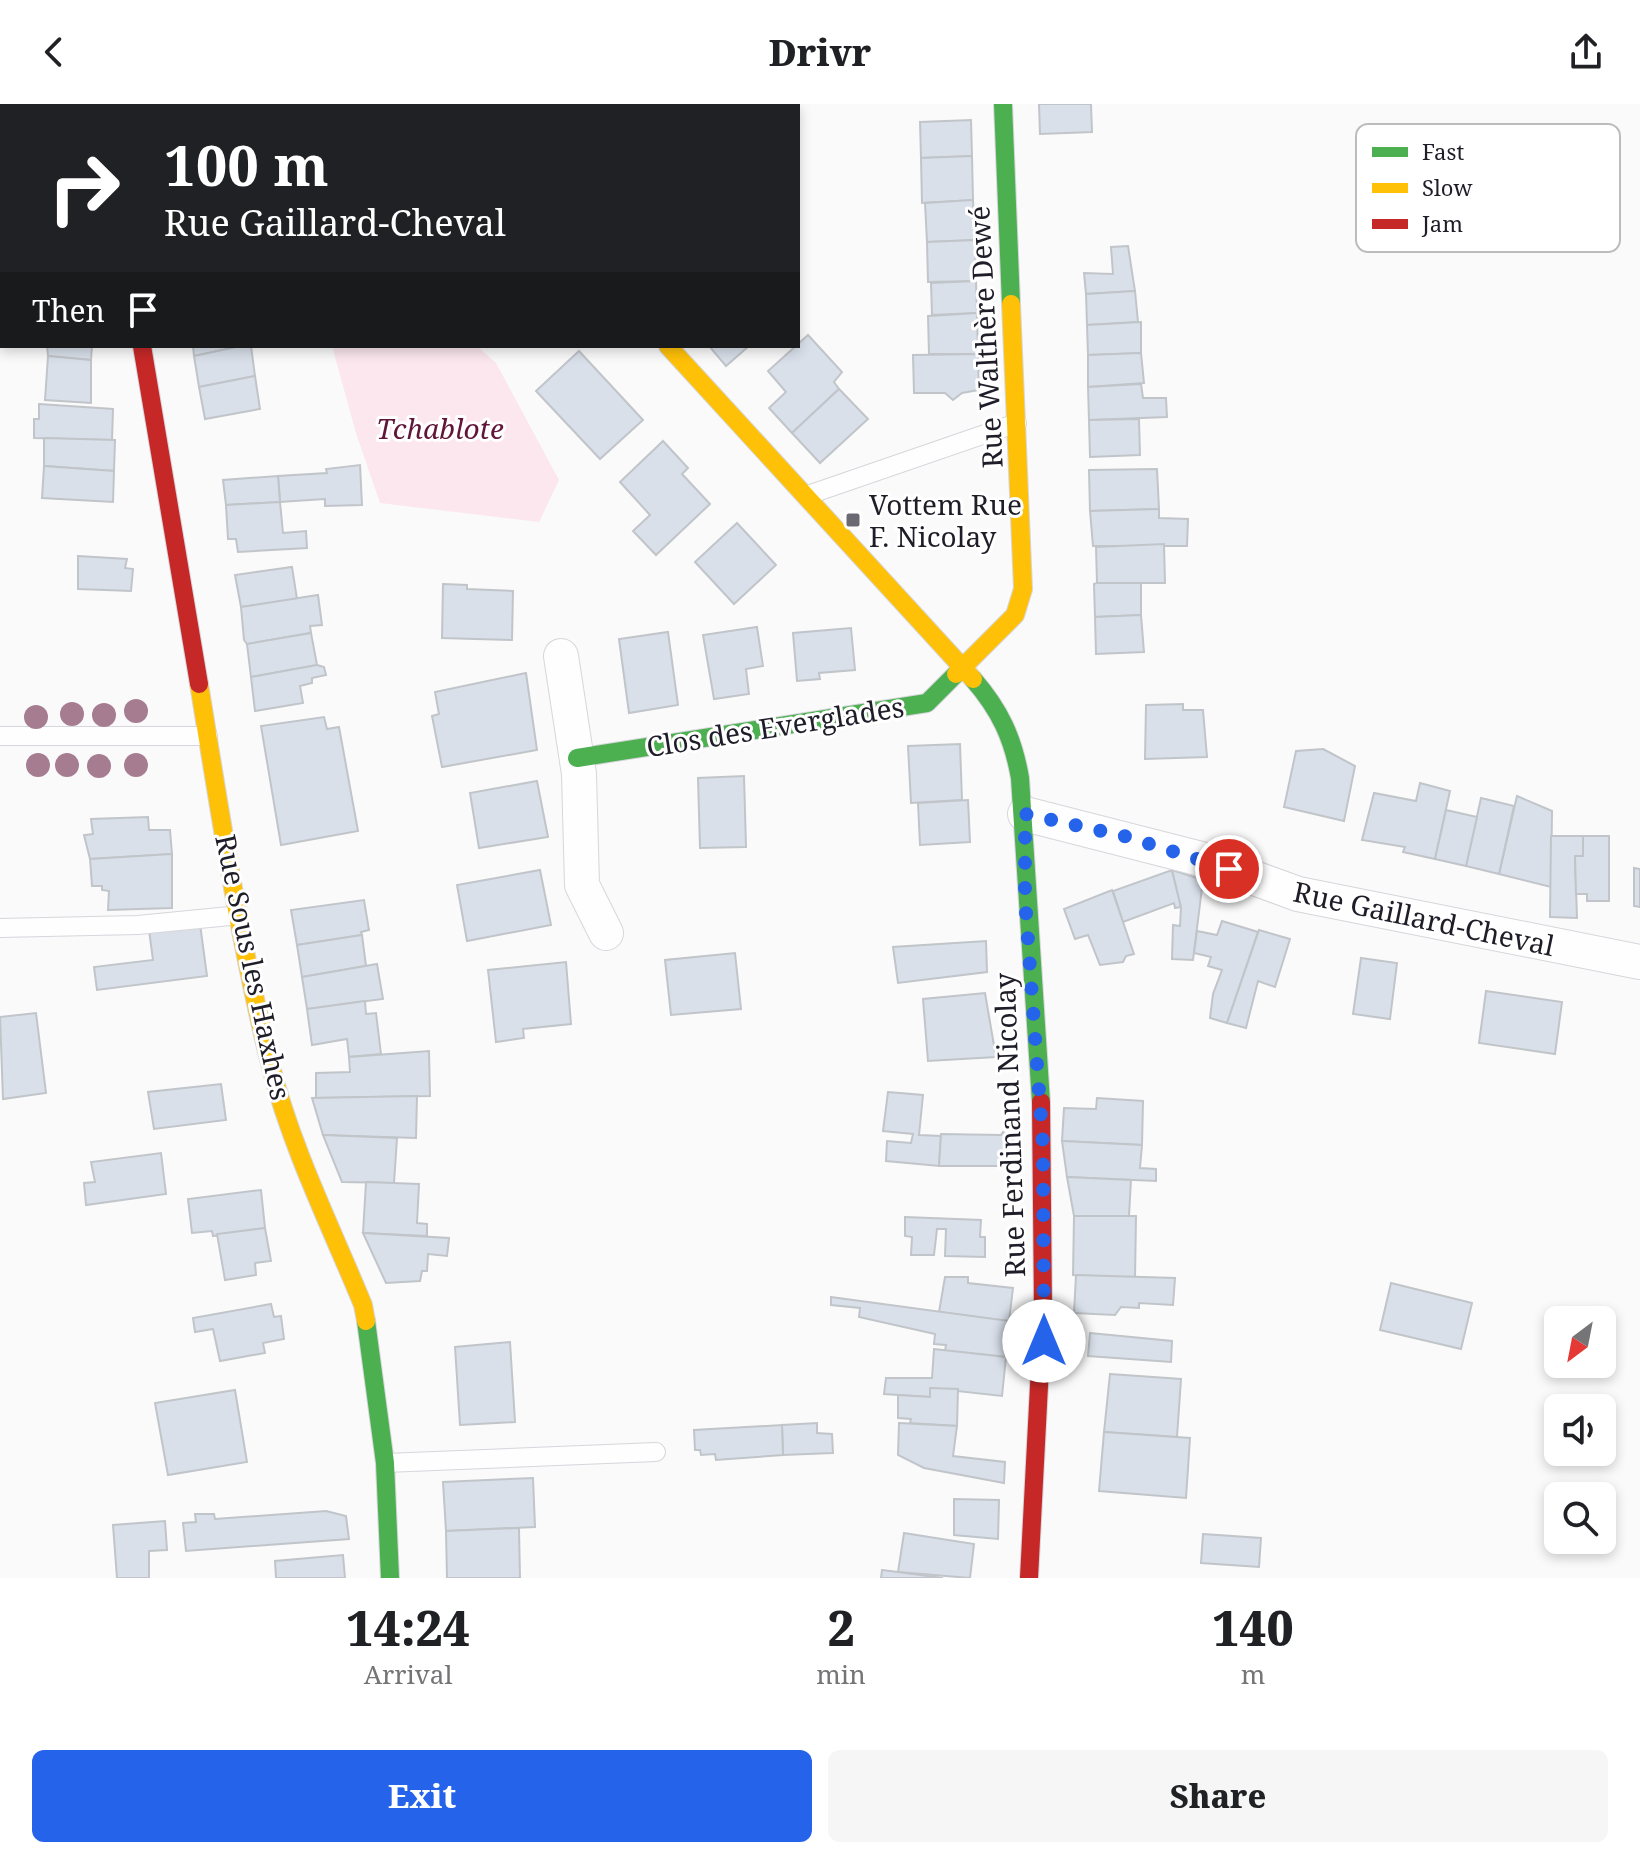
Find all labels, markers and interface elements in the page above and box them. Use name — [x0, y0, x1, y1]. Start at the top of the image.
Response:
text: Drivr — [769, 28, 871, 77]
icon: back — [32, 30, 76, 74]
icon: share — [1564, 30, 1608, 74]
legend — [1356, 124, 1620, 252]
text: 100 m — [164, 126, 329, 202]
icon: right — [32, 136, 136, 240]
text: Fast — [1422, 136, 1464, 166]
text: Slow — [1422, 172, 1472, 202]
text: Rue Gaillard-Cheval — [164, 198, 506, 247]
street label: Rue Walthère Dewé — [959, 205, 1011, 469]
text: Jam — [1421, 208, 1463, 238]
icon: arrive — [121, 288, 165, 332]
text: Then — [32, 290, 105, 331]
park label: Tchablote — [376, 409, 504, 447]
place label: Vottem Rue F. Nicolay — [869, 485, 1022, 555]
marker: Vottem Rue F. Nicolay — [844, 511, 862, 529]
street label: Clos des Everglades — [644, 687, 906, 765]
street label: Rue Sous les Haxhes — [207, 831, 301, 1103]
pin — [1195, 835, 1263, 903]
icon: arrive — [1207, 847, 1251, 891]
street label: Rue Gaillard-Cheval — [1290, 872, 1558, 964]
street label: Rue Ferdinand Nicolay — [985, 972, 1033, 1278]
position arrow — [1002, 1299, 1086, 1383]
north arrow — [1544, 1306, 1616, 1378]
map controls — [1544, 1306, 1616, 1554]
button: sound — [1544, 1394, 1616, 1466]
button: search — [1544, 1482, 1616, 1554]
text: 14:24 — [346, 1595, 470, 1660]
text: 2 — [827, 1595, 855, 1660]
text: 140 — [1212, 1595, 1294, 1660]
text: Arrival — [364, 1656, 453, 1692]
text: min — [816, 1656, 866, 1692]
text: m — [1241, 1656, 1265, 1692]
button: Exit — [32, 1750, 812, 1842]
button: Share — [828, 1750, 1608, 1842]

